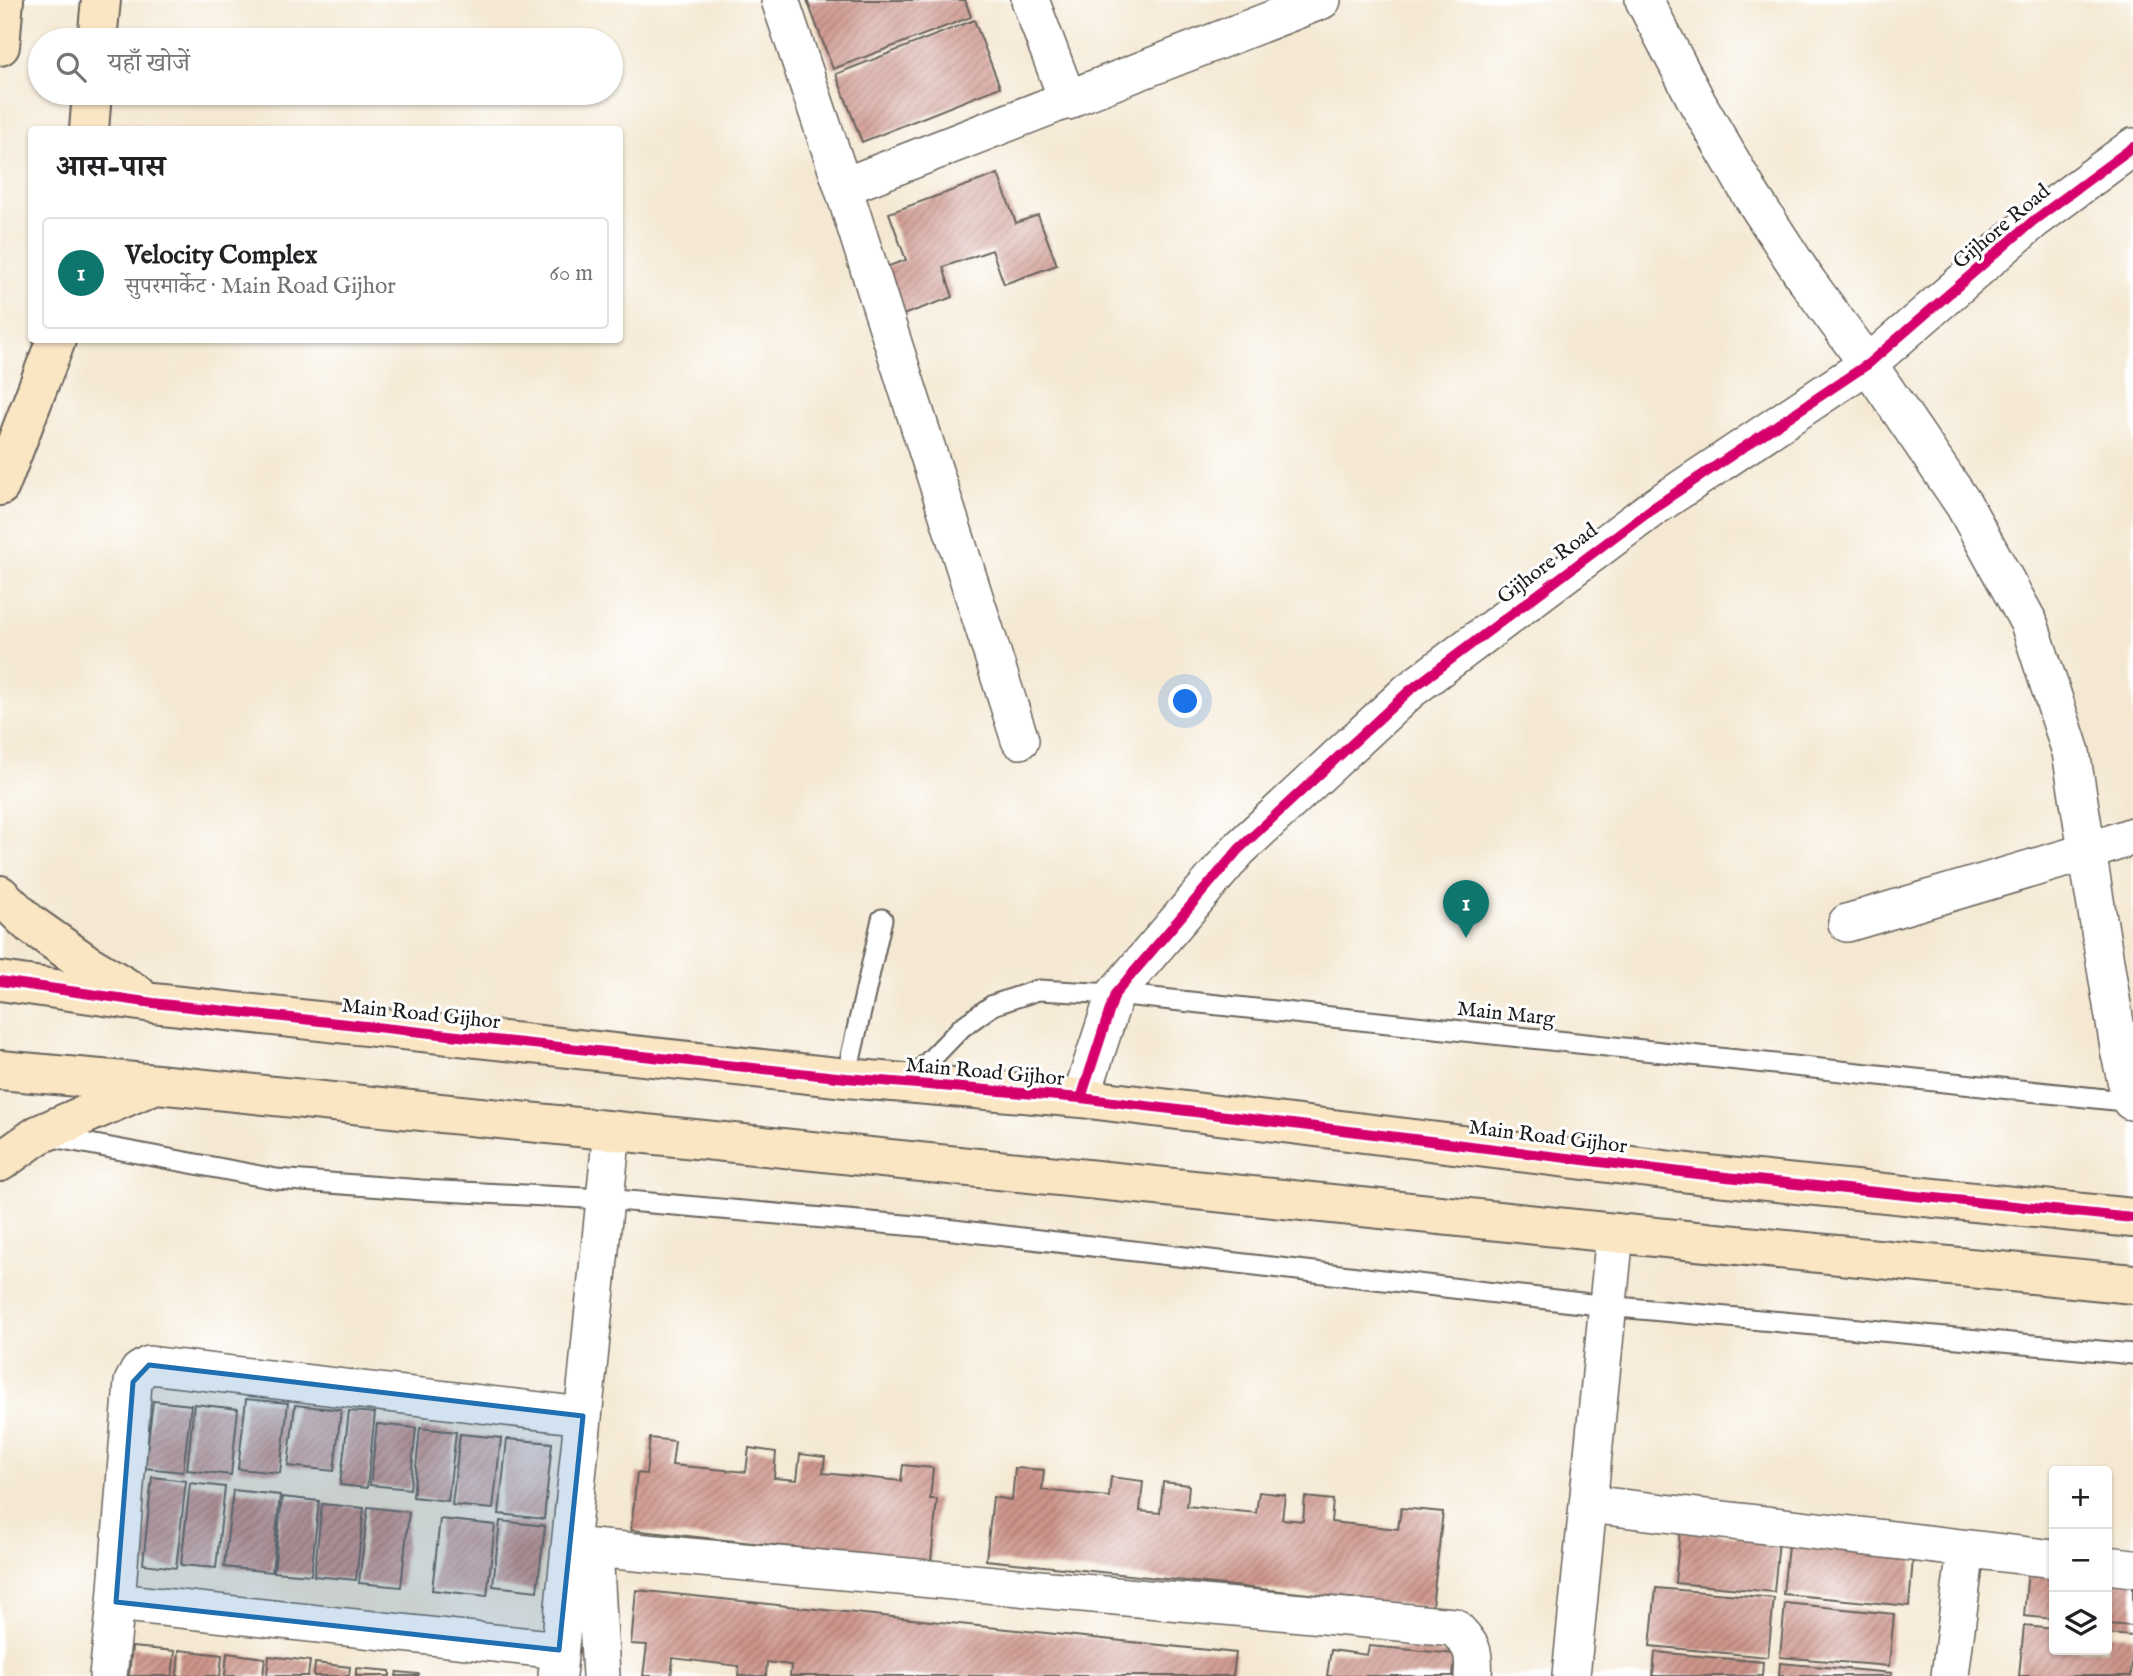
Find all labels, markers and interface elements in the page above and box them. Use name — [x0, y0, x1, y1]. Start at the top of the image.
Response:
search box — [28, 28, 623, 105]
text: यहाँ खोजें — [108, 47, 190, 80]
icon: search — [52, 48, 90, 86]
text: आस-पास — [56, 149, 165, 187]
street label: Gijhore Road — [1948, 178, 2057, 276]
text: Velocity Complex — [125, 239, 317, 272]
text: 1 — [77, 259, 85, 288]
text: 60 m — [549, 259, 593, 288]
text: सुपरमार्केट · Main Road Gijhor — [125, 272, 396, 301]
street label: Gijhore Road — [1492, 517, 1604, 611]
your location — [1168, 684, 1202, 718]
pin: 1 — [1443, 880, 1489, 938]
street label: Main Road Gijhor — [340, 993, 502, 1036]
street label: Main Marg — [1456, 996, 1557, 1033]
street label: Main Road Gijhor — [904, 1052, 1066, 1093]
street label: Main Road Gijhor — [1467, 1114, 1629, 1161]
map controls — [2049, 1466, 2112, 1655]
button: + — [2049, 1466, 2112, 1529]
button: − — [2049, 1529, 2112, 1592]
button: layers — [2049, 1592, 2112, 1655]

